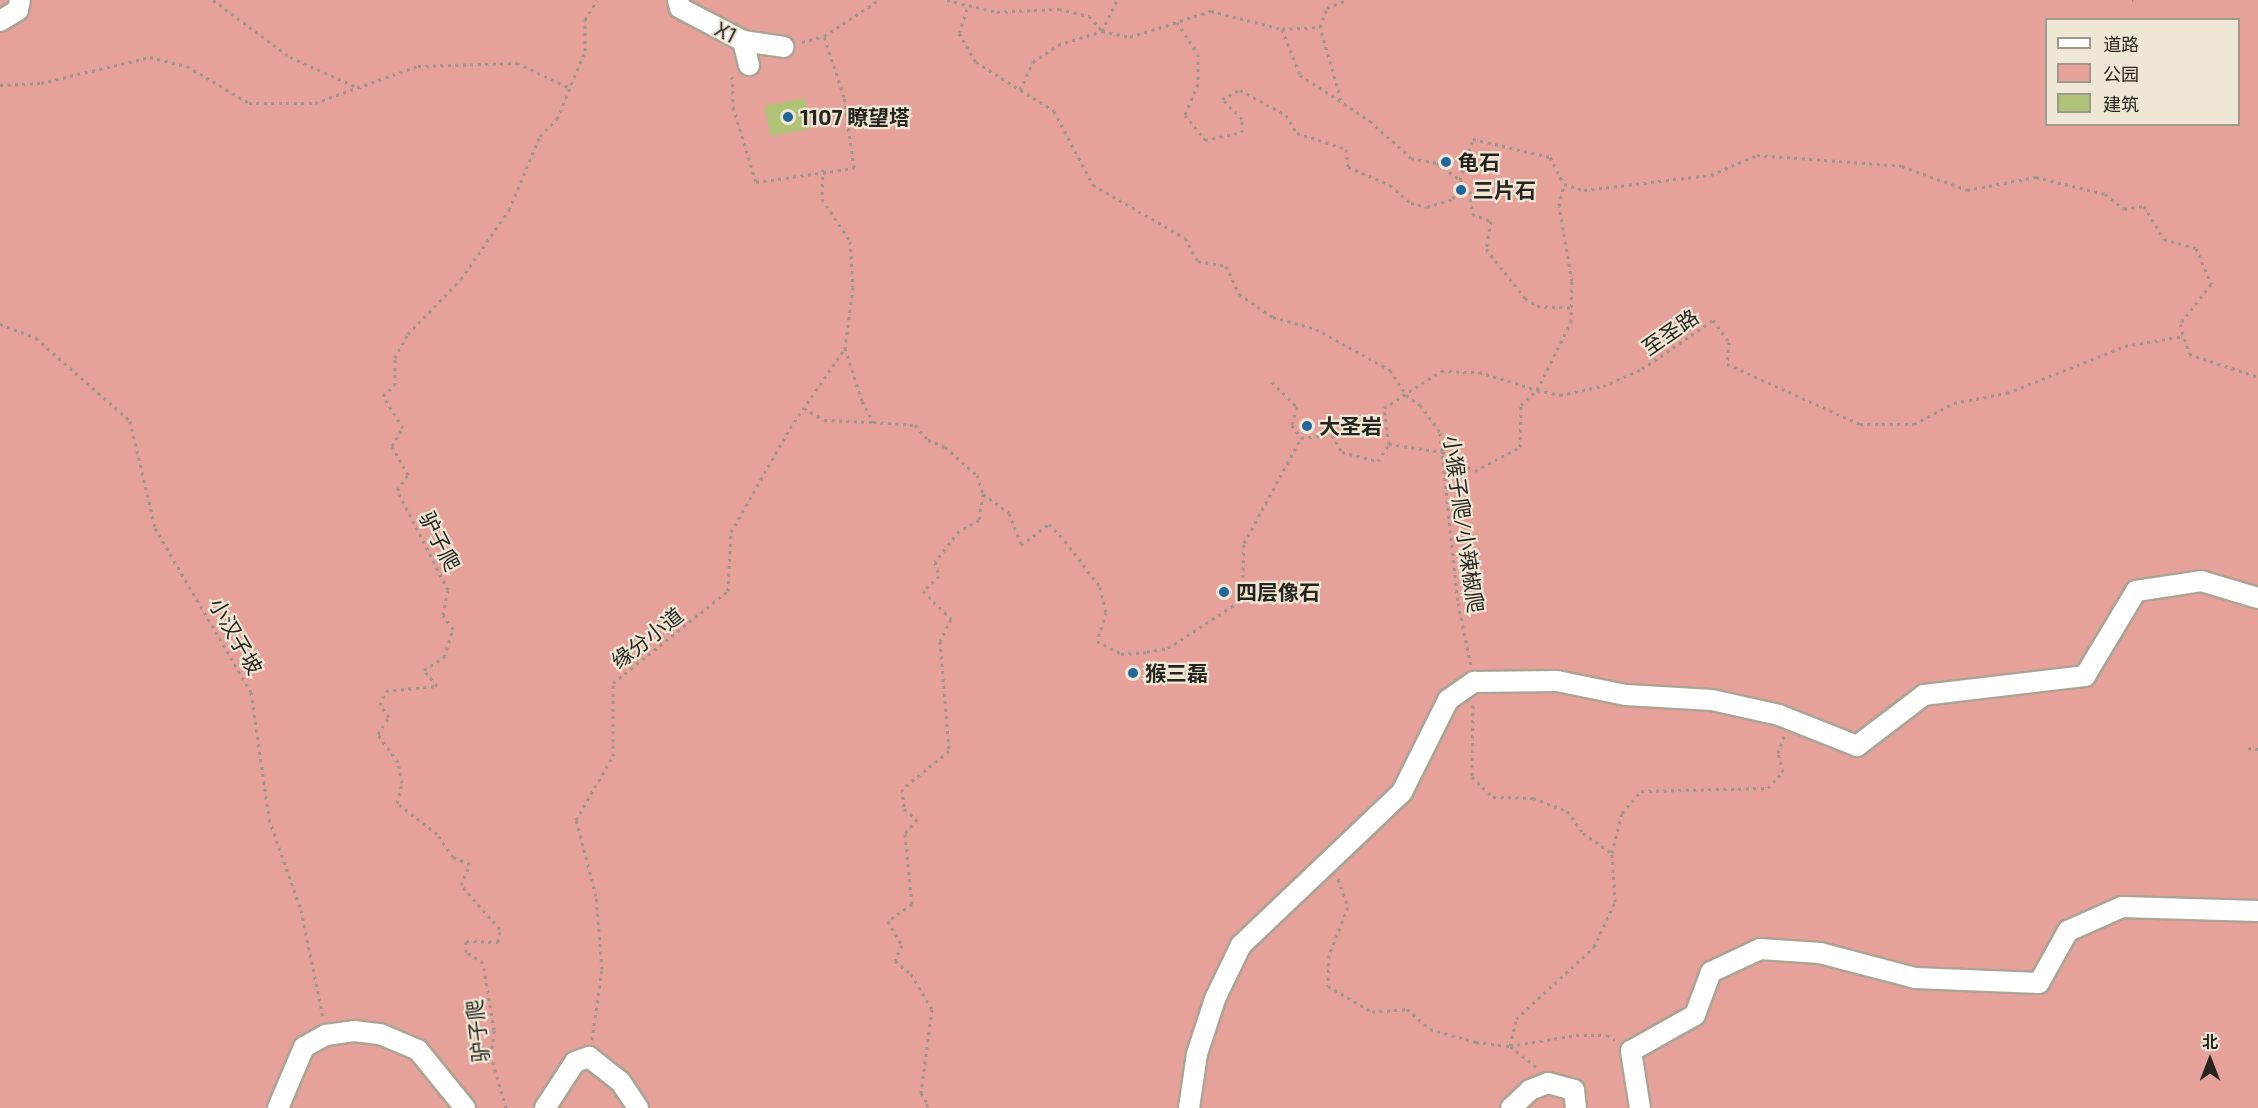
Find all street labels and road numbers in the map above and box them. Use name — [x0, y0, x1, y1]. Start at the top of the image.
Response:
street label: X1 — [711, 16, 741, 48]
street label: 至圣路 — [1637, 304, 1703, 360]
street label: 小猴子爬/小辣椒爬 — [1439, 434, 1489, 614]
street label: 驴子爬 — [414, 507, 466, 575]
street label: 小汉子坡 — [204, 593, 268, 679]
street label: 缘分小道 — [606, 602, 688, 674]
street label: 驴子爬 — [461, 998, 493, 1064]

